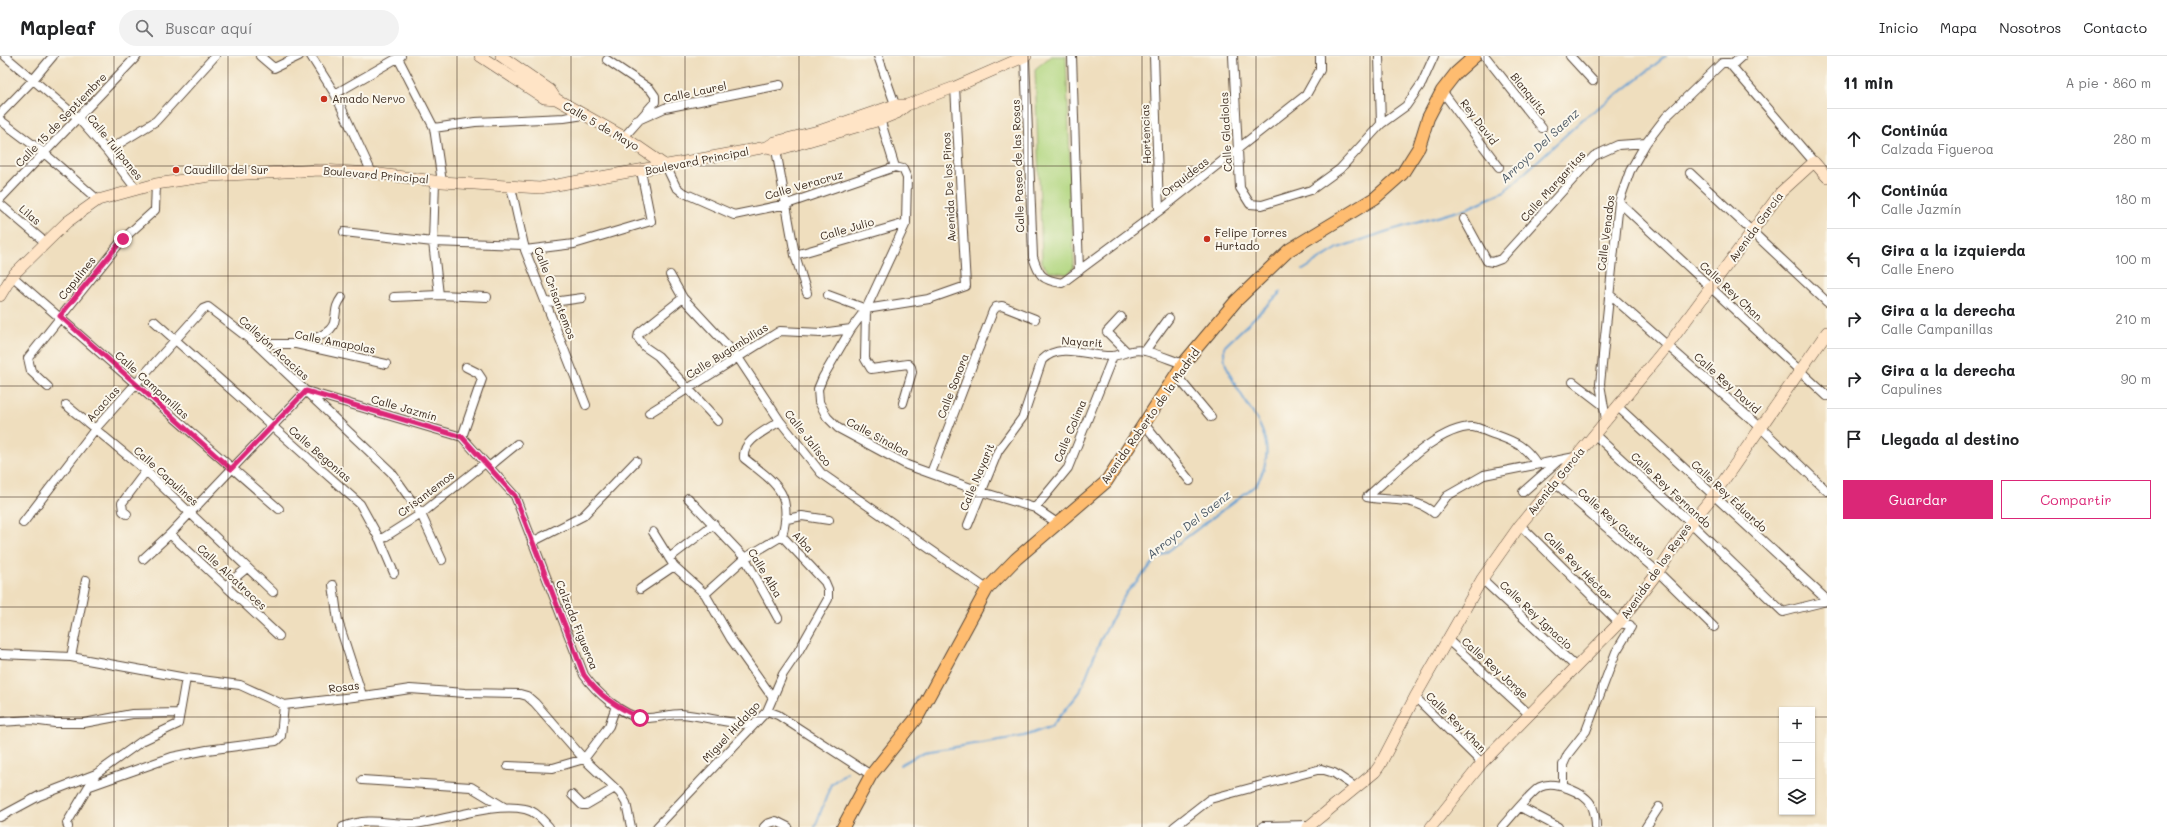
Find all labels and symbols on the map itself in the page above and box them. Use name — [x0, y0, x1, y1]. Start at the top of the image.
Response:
street label: Calle 15 de Septiembre — [12, 69, 110, 170]
street label: Blanquita — [1508, 69, 1551, 118]
street label: Calle Laurel — [662, 77, 728, 106]
place label: Amado Nervo — [332, 91, 406, 106]
street label: Calle Gladiolas — [1216, 92, 1235, 172]
marker: Amado Nervo — [319, 94, 329, 104]
street label: Rey David — [1457, 96, 1502, 148]
street label: Calle 5 de Mayo — [560, 98, 643, 154]
street label: Calle Paseo de las Rosas — [1008, 99, 1027, 233]
street label: Hortencias — [1137, 104, 1154, 164]
water label: Arroyo Del Saenz — [1496, 104, 1582, 186]
street label: Calle Tulipanes — [84, 111, 147, 183]
street label: Avenida De los Pinos — [938, 132, 959, 242]
street label: Boulevard Principal — [644, 143, 750, 178]
street label: Calle Margaritas — [1517, 147, 1589, 224]
street label: Orquideas — [1158, 153, 1212, 200]
place label: Caudillo del Sur — [184, 162, 268, 177]
street label: Boulevard Principal — [323, 162, 429, 187]
marker: Caudillo del Sur — [171, 165, 181, 175]
street label: Calle Veracruz — [763, 166, 845, 203]
street label: Avenida García — [1725, 189, 1786, 265]
street label: Calle Venados — [1593, 194, 1618, 272]
street label: Lilas — [16, 201, 44, 228]
street label: Calle Julio — [818, 214, 876, 243]
place label: Felipe Torres Hurtado — [1215, 225, 1287, 253]
route end — [114, 230, 132, 248]
marker: Felipe Torres Hurtado — [1202, 234, 1212, 244]
street label: Calle Crisantemos — [531, 244, 580, 341]
street label: Capulines — [54, 253, 99, 303]
street label: Calle Rey Chan — [1697, 258, 1766, 324]
street label: Callejón Acacias — [236, 312, 313, 383]
street label: Calle Bugambilias — [683, 319, 771, 382]
street label: Calle Amapolas — [293, 326, 377, 357]
street label: Nayarit — [1061, 333, 1103, 350]
street label: Avenida Roberto de la Madrid — [1097, 345, 1202, 487]
street label: Calle Campanillas — [112, 347, 193, 422]
street label: Calle Rey David — [1691, 349, 1764, 416]
street label: Calle Sonora — [933, 351, 972, 420]
street label: Acacias — [83, 383, 123, 425]
street label: Calle Jazmín — [369, 391, 439, 424]
street label: Calle Colima — [1050, 397, 1090, 464]
street label: Calle Jalisco — [782, 406, 836, 469]
street label: Calle Sinaloa — [844, 414, 912, 459]
street label: Calle Begonias — [286, 422, 355, 485]
street label: Calle Nayarit — [956, 441, 998, 513]
street label: Calle Capulines — [131, 442, 202, 509]
street label: Avenida García — [1524, 444, 1588, 518]
street label: Calle Rey Fernando — [1628, 448, 1715, 531]
street label: Calle Rey Eduardo — [1688, 456, 1771, 535]
street label: Crisantemos — [394, 467, 457, 520]
street label: Calle Rey Gustavo — [1575, 484, 1658, 559]
water label: Arroyo Del Saenz — [1143, 486, 1234, 562]
street label: Avenida de los Reyes — [1617, 520, 1694, 621]
street label: Alba — [790, 528, 817, 556]
street label: Calle Rey Héctor — [1541, 528, 1616, 603]
street label: Calle Alcatraces — [194, 540, 270, 613]
street label: Calle Alba — [745, 545, 786, 600]
street label: Calle Rey Ignacio — [1497, 577, 1576, 653]
street label: Calzada Figueroa — [553, 578, 602, 672]
street label: Calle Rey Jorge — [1459, 634, 1532, 702]
street label: Rosas — [328, 677, 360, 696]
street label: Calle Rey Khan — [1423, 688, 1490, 755]
street label: Miguel Hidalgo — [698, 698, 763, 765]
route start — [631, 709, 649, 727]

